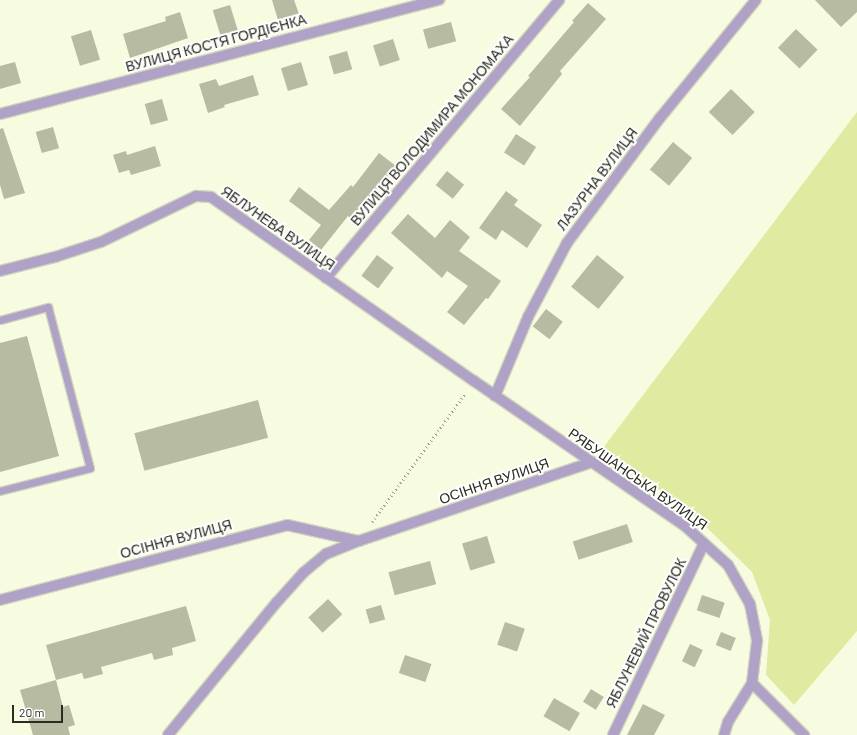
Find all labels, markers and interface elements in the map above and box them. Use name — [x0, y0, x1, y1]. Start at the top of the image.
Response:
street label: ВУЛИЦЯ КОСТЯ ГОРДІЄНКА — [124, 11, 308, 75]
street label: ВУЛИЦЯ ВОЛОДИМИРА МОНОМАХА — [347, 31, 517, 229]
street label: ЛАЗУРНА ВУЛИЦЯ — [553, 124, 641, 234]
street label: ЯБЛУНЕВА ВУЛИЦЯ — [218, 182, 338, 274]
street label: РЯБУШАНСЬКА ВУЛИЦЯ — [565, 425, 711, 533]
street label: ОСІННЯ ВУЛИЦЯ — [437, 454, 551, 508]
street label: ОСІННЯ ВУЛИЦЯ — [118, 516, 234, 562]
street label: ЯБЛУНЕВИЙ ПРОВУЛОК — [602, 555, 690, 711]
scale bar — [14, 697, 65, 723]
text: 20 m — [19, 705, 45, 719]

